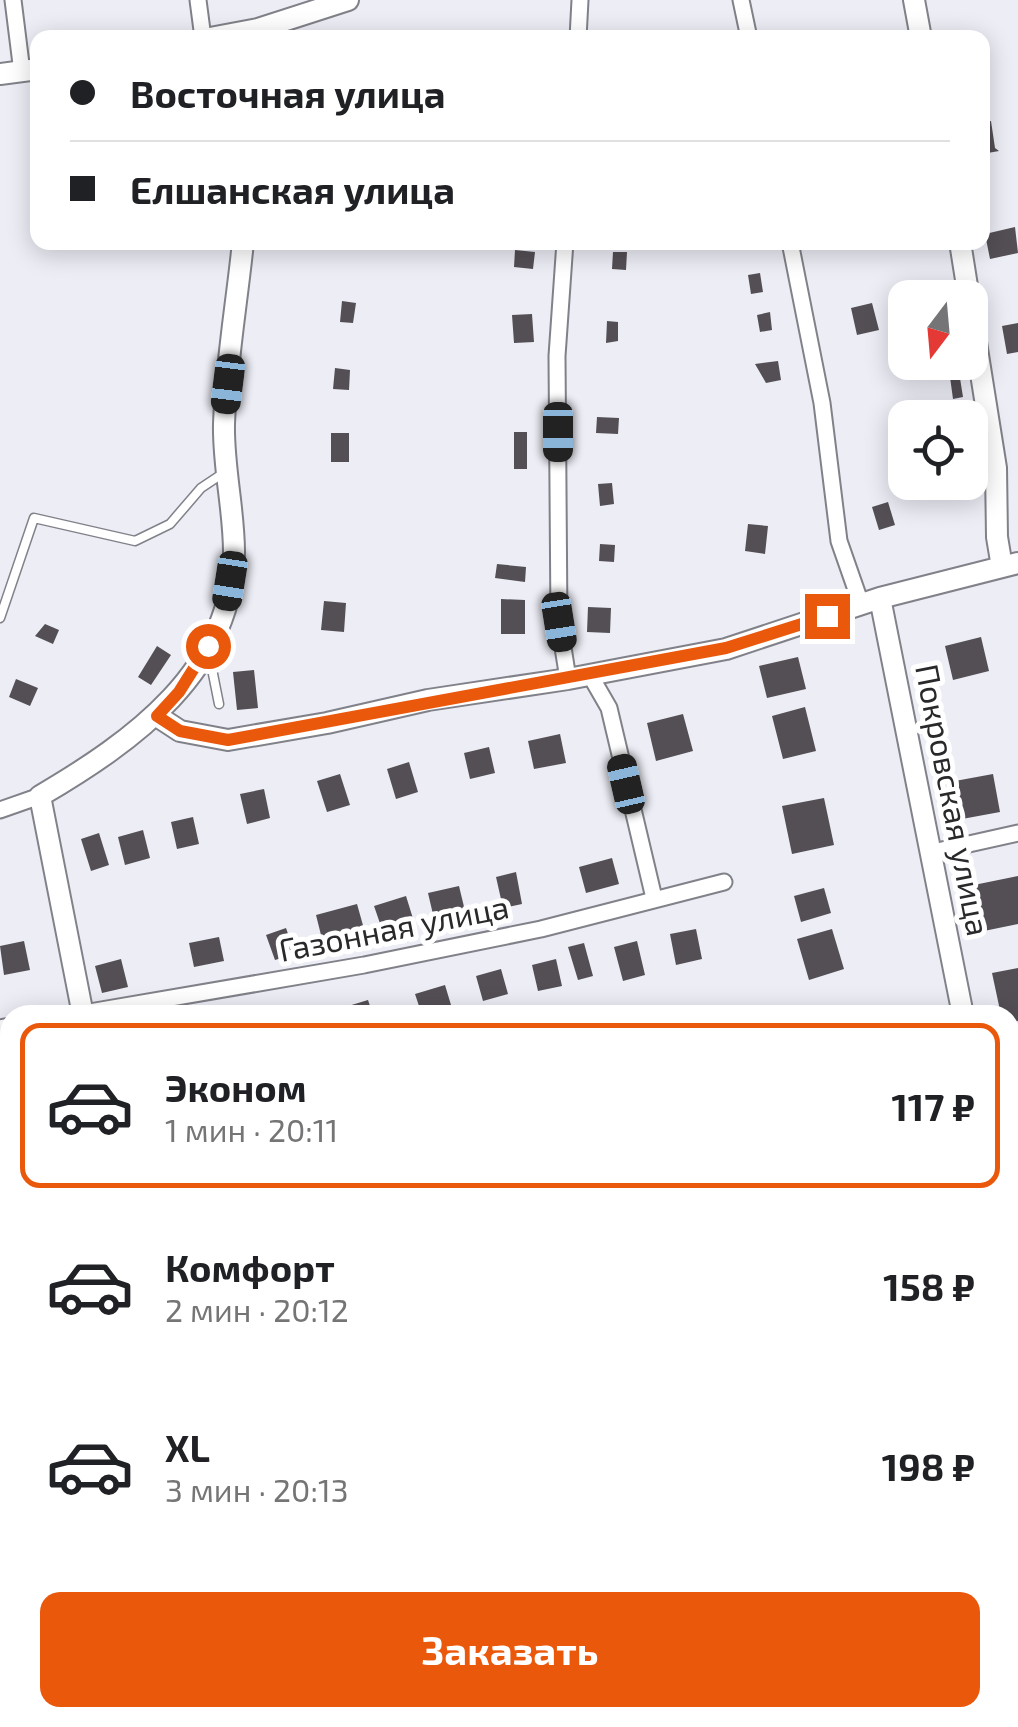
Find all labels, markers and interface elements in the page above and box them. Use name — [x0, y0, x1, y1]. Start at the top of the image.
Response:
text: Восточная улица — [130, 70, 446, 116]
text: Елшанская улица — [130, 166, 455, 212]
north arrow — [888, 280, 988, 380]
map controls — [888, 280, 988, 500]
car — [209, 352, 247, 416]
button: locate — [888, 400, 988, 500]
car — [543, 402, 573, 462]
car — [210, 549, 250, 613]
car — [539, 590, 579, 654]
route end — [805, 594, 850, 639]
route start — [186, 624, 231, 669]
street label: Покровская улица — [908, 661, 999, 939]
car — [605, 751, 647, 817]
street label: Газонная улица — [275, 886, 512, 969]
icon: car — [45, 1061, 135, 1151]
text: Эконом — [165, 1064, 307, 1110]
text: 117 ₽ — [891, 1083, 975, 1129]
text: 1 мин · 20:11 — [165, 1110, 338, 1148]
icon: car — [45, 1241, 135, 1331]
text: Комфорт — [165, 1244, 335, 1290]
text: 158 ₽ — [883, 1263, 975, 1309]
text: 2 мин · 20:12 — [165, 1290, 349, 1328]
icon: car — [45, 1421, 135, 1511]
text: XL — [165, 1424, 210, 1470]
text: 198 ₽ — [882, 1443, 975, 1489]
text: 3 мин · 20:13 — [165, 1470, 348, 1508]
button: Заказать — [40, 1592, 980, 1707]

